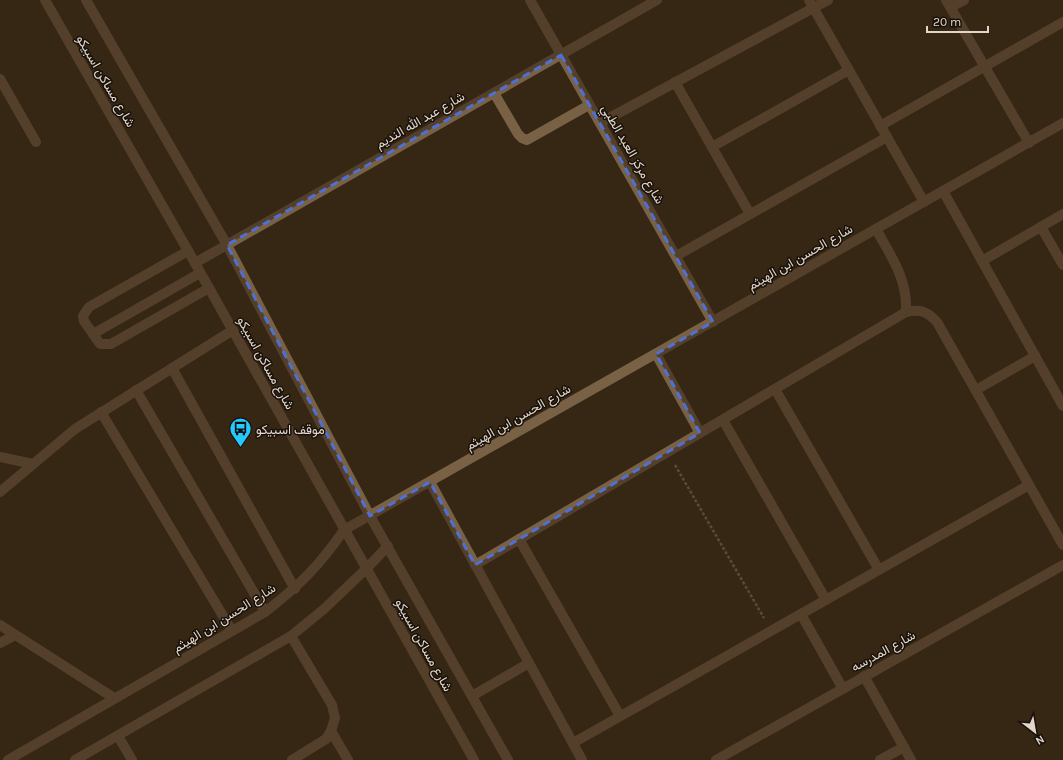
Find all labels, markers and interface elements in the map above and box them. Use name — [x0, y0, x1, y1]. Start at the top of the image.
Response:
scale bar — [927, 8, 988, 34]
text: 20 m — [933, 15, 961, 29]
street label: شارع مساكن اسبيكو — [72, 32, 138, 131]
street label: شارع عبد الله النديم — [373, 88, 468, 153]
street label: شارع مركز العبد الطبي — [596, 102, 668, 208]
street label: شارع الحسن ابن الهيثم — [745, 221, 856, 295]
street label: شارع مساكن اسبيكو — [233, 314, 298, 413]
street label: شارع الحسن ابن الهيثم — [463, 381, 574, 455]
bus stop icon: موقف اسبيكو — [227, 416, 253, 449]
place label: موقف اسبيكو — [256, 422, 325, 438]
street label: شارع الحسن ابن الهيثم — [170, 580, 279, 657]
street label: شارع مساكن اسبيكو — [391, 596, 456, 695]
street label: شارع المدرسه — [848, 627, 919, 676]
north arrow — [1015, 712, 1055, 752]
text: N — [1033, 733, 1047, 748]

